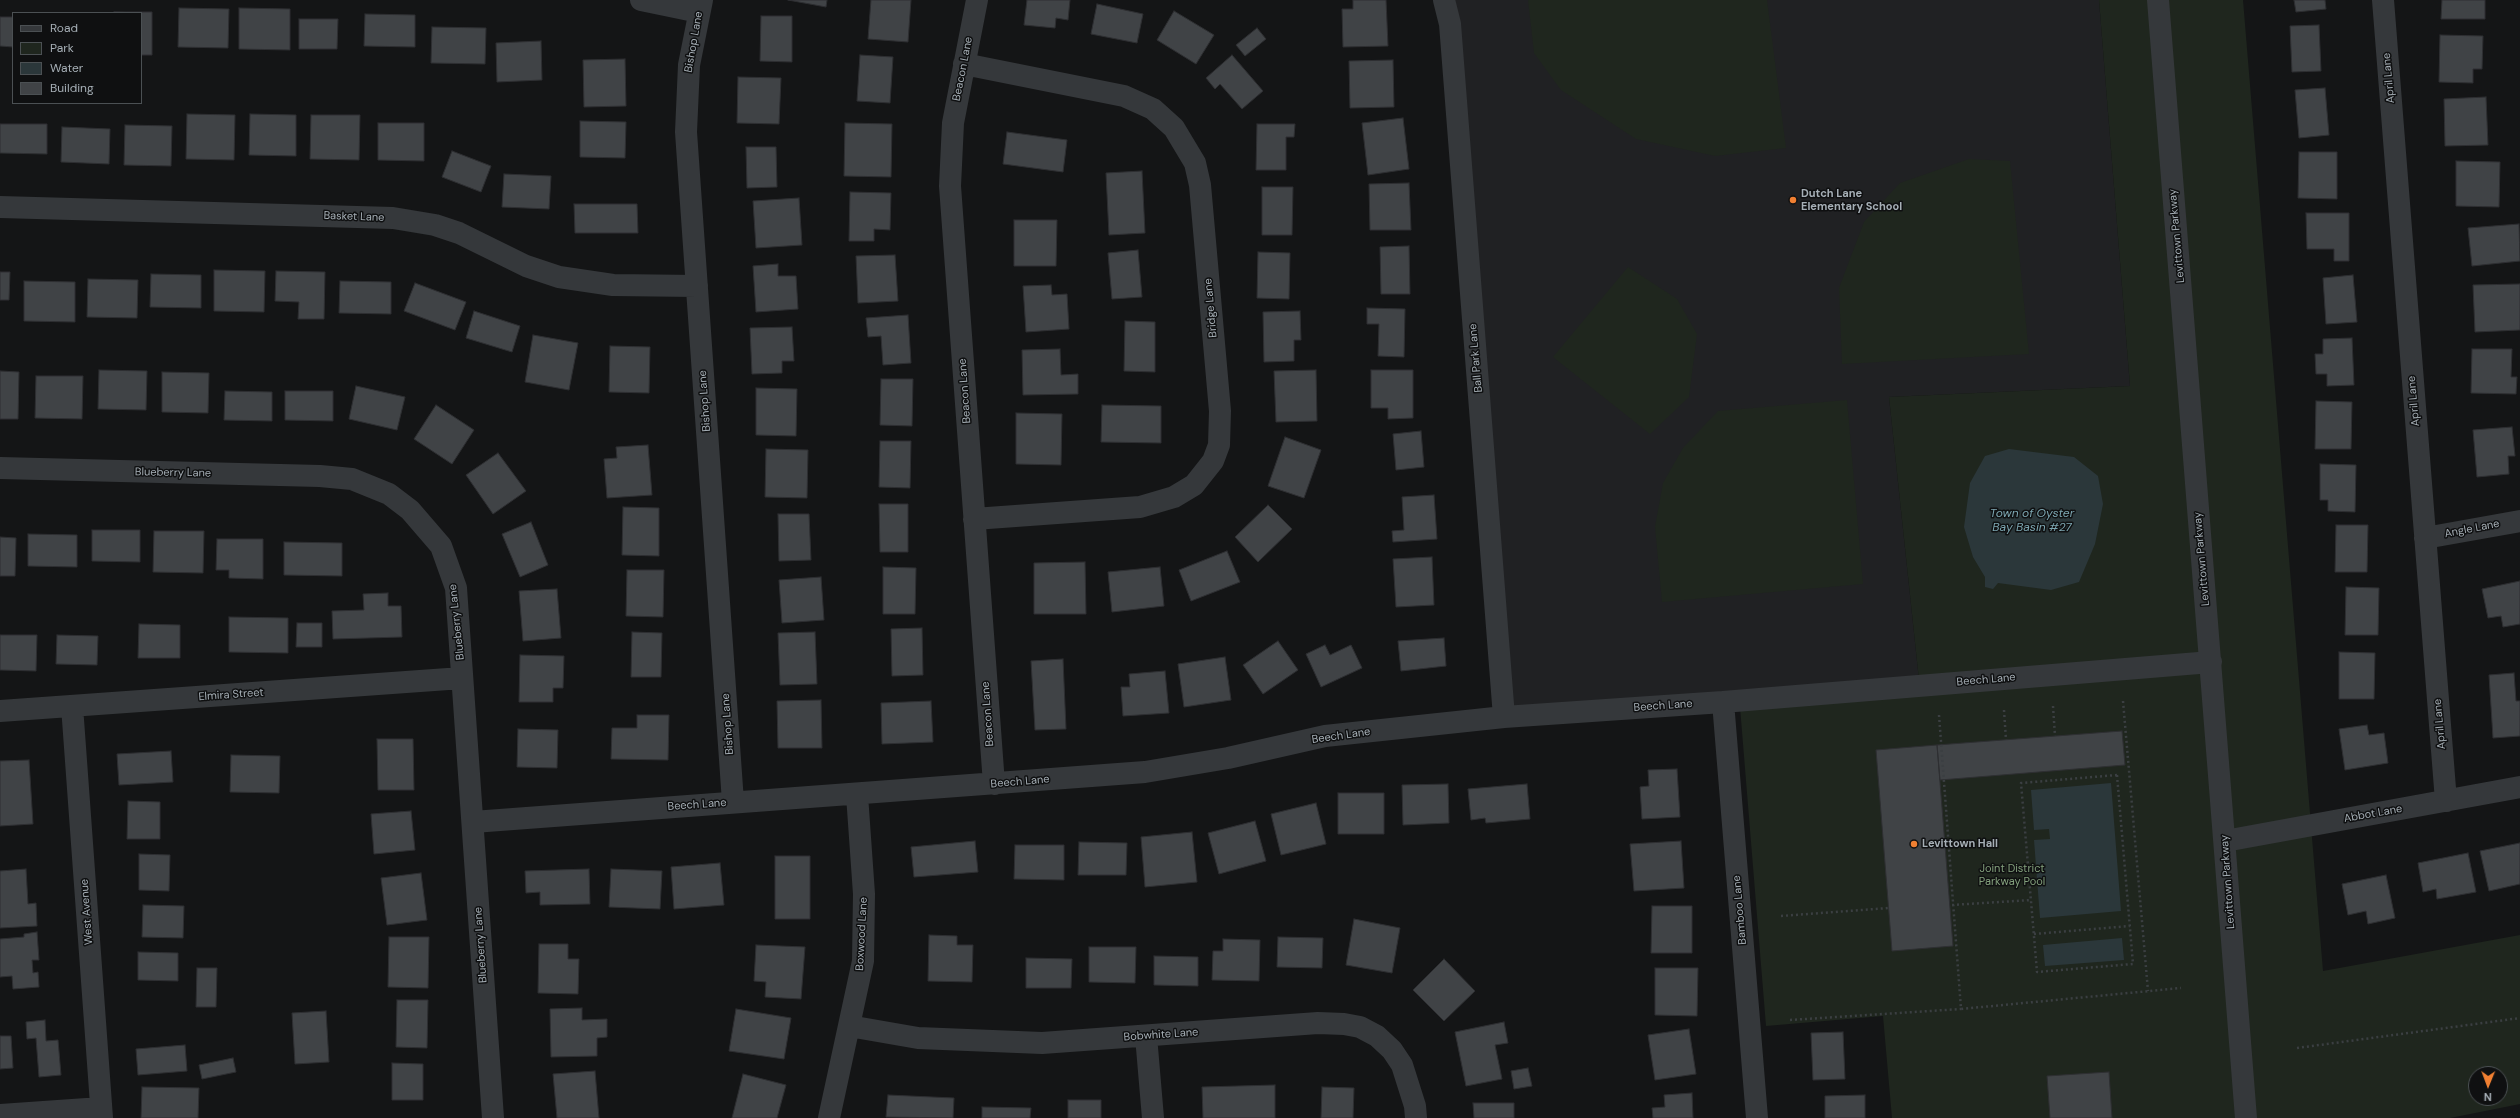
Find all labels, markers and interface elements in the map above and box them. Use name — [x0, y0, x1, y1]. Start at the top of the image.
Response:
street label: Bishop Lane — [682, 10, 706, 74]
legend — [12, 12, 142, 104]
text: Road — [50, 20, 78, 36]
street label: Beacon Lane — [950, 36, 976, 102]
text: Park — [50, 40, 74, 56]
street label: April Lane — [2380, 52, 2398, 104]
text: Water — [50, 60, 83, 76]
text: Building — [50, 80, 94, 96]
place label: Dutch Lane Elementary School — [1801, 187, 1902, 213]
street label: Levittown Parkway — [2166, 188, 2188, 284]
marker: Dutch Lane Elementary School — [1788, 195, 1798, 205]
street label: Basket Lane — [323, 209, 385, 225]
street label: Bridge Lane — [1202, 278, 1220, 338]
street label: Ball Park Lane — [1466, 323, 1486, 393]
street label: Beacon Lane — [956, 358, 974, 424]
street label: Bishop Lane — [696, 370, 714, 432]
street label: April Lane — [2405, 375, 2423, 427]
street label: Blueberry Lane — [135, 466, 211, 480]
water label: Town of Oyster Bay Basin #27 — [1990, 507, 2074, 535]
street label: Levittown Parkway — [2191, 511, 2213, 607]
street label: Angle Lane — [2443, 517, 2501, 541]
street label: Blueberry Lane — [446, 583, 468, 661]
street label: Beech Lane — [1956, 671, 2016, 689]
street label: Beacon Lane — [979, 681, 997, 747]
street label: Elmira Street — [198, 686, 264, 704]
street label: Bishop Lane — [719, 693, 737, 755]
street label: Beech Lane — [1633, 697, 1693, 715]
street label: April Lane — [2431, 698, 2449, 750]
street label: Beech Lane — [1311, 725, 1371, 747]
street label: Beech Lane — [990, 773, 1050, 791]
street label: Beech Lane — [667, 796, 727, 814]
street label: Abbot Lane — [2343, 802, 2403, 826]
street label: Levittown Parkway — [2218, 835, 2238, 929]
place label: Levittown Hall — [1922, 837, 1998, 851]
marker: Levittown Hall — [1909, 839, 1919, 849]
park label: Joint District Parkway Pool — [1979, 862, 2045, 888]
street label: Bamboo Lane — [1730, 875, 1750, 945]
street label: West Avenue — [78, 879, 96, 945]
street label: Boxwood Lane — [853, 897, 871, 971]
street label: Blueberry Lane — [472, 906, 490, 984]
street label: Bobwhite Lane — [1123, 1026, 1199, 1044]
north arrow — [2468, 1066, 2508, 1106]
text: N — [2484, 1090, 2492, 1104]

